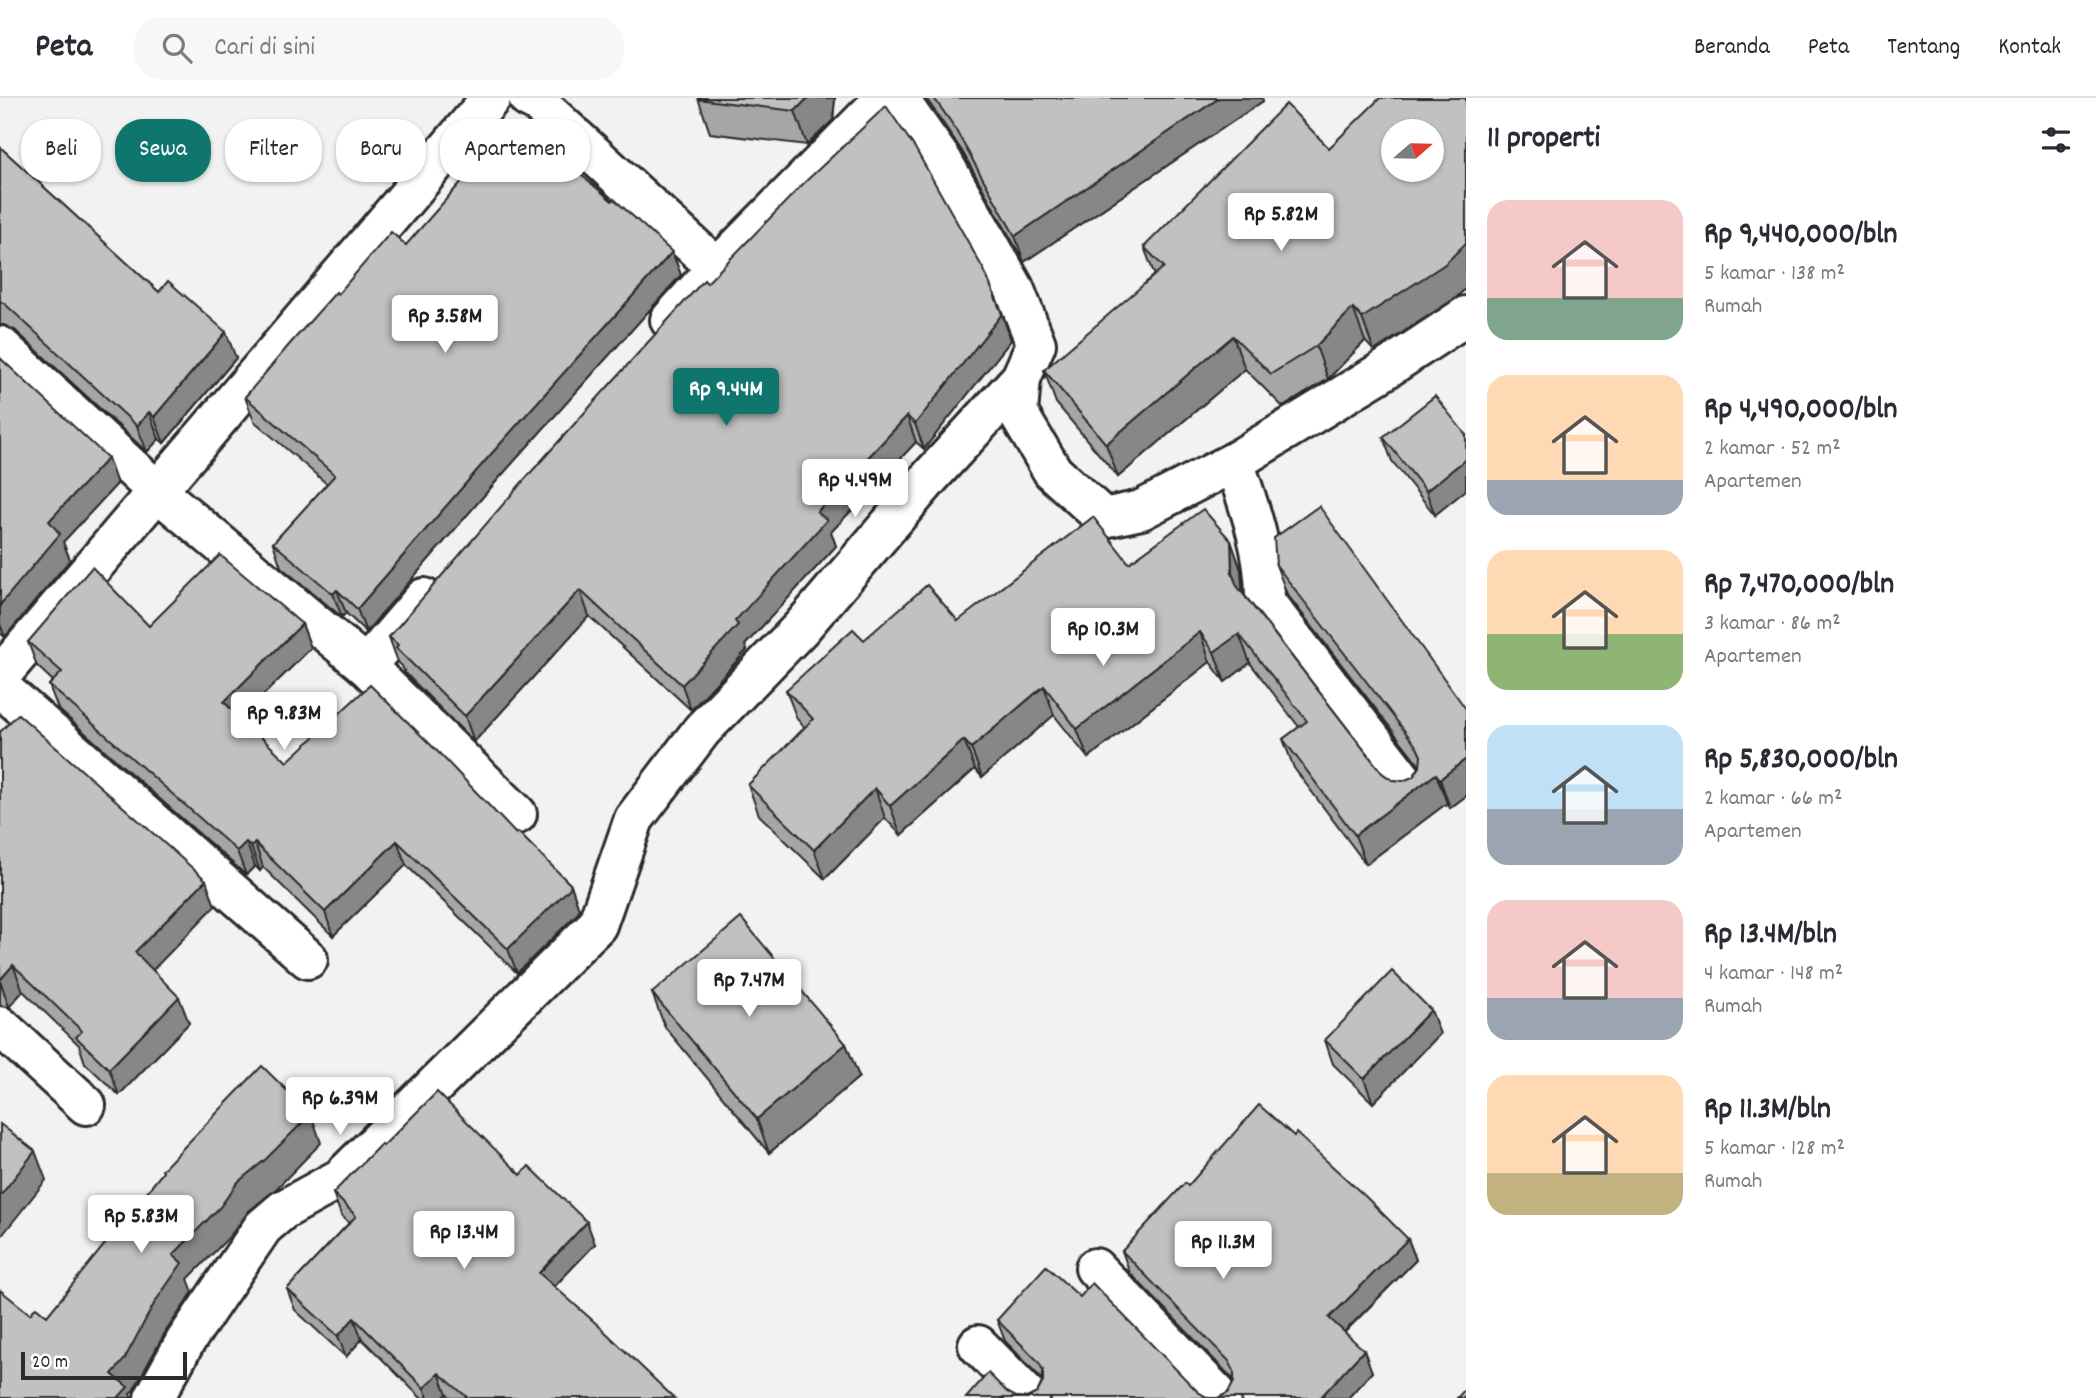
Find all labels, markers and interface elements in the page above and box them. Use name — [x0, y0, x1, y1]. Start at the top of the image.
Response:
search box — [134, 17, 624, 80]
text: Peta — [35, 25, 92, 72]
icon: search — [158, 29, 196, 67]
text: Cari di sini — [214, 30, 315, 67]
text: Beranda — [1694, 31, 1770, 65]
text: Peta — [1808, 31, 1849, 65]
text: Tentang — [1887, 31, 1960, 65]
text: Kontak — [1998, 31, 2061, 65]
chip: Beli — [21, 119, 101, 182]
chip: Sewa — [115, 119, 211, 182]
chip: Filter — [225, 119, 322, 182]
chip: Baru — [336, 119, 426, 182]
chip: Apartemen — [440, 119, 590, 182]
north arrow — [1381, 119, 1444, 182]
map controls — [1381, 119, 1444, 182]
text: 11 properti — [1487, 119, 1600, 162]
icon: filters — [2037, 121, 2075, 159]
pin: Rp 5.82M — [1209, 194, 1353, 253]
text: Rp 5.82M — [1244, 199, 1318, 232]
text: Rp 9,440,000/bln — [1704, 215, 1897, 258]
icon: home — [1543, 228, 1627, 312]
text: 5 kamar · 138 m² — [1704, 258, 1845, 291]
text: Rumah — [1704, 291, 1762, 324]
pin: Rp 3.58M — [373, 296, 517, 355]
text: Rp 3.58M — [408, 301, 482, 334]
pin: Rp 9.44M — [654, 368, 798, 428]
text: Rp 9.44M — [689, 374, 763, 407]
text: Rp 4,490,000/bln — [1704, 390, 1897, 433]
icon: home — [1543, 403, 1627, 487]
text: 2 kamar · 52 m² — [1704, 433, 1841, 466]
pin: Rp 4.49M — [783, 460, 927, 519]
text: Rp 4.49M — [818, 465, 892, 498]
text: Apartemen — [1704, 466, 1802, 499]
text: Rp 7,470,000/bln — [1704, 565, 1894, 608]
icon: home — [1543, 578, 1627, 662]
pin: Rp 10.3M — [1031, 608, 1175, 668]
text: 3 kamar · 86 m² — [1704, 608, 1841, 641]
text: Rp 10.3M — [1067, 614, 1139, 647]
text: Apartemen — [1704, 641, 1802, 674]
pin: Rp 9.83M — [212, 692, 356, 752]
text: Rp 9.83M — [247, 698, 321, 731]
text: Rp 5,830,000/bln — [1704, 740, 1898, 783]
icon: home — [1543, 753, 1627, 837]
text: 2 kamar · 66 m² — [1704, 783, 1842, 816]
text: Apartemen — [1704, 816, 1802, 849]
text: Rp 13.4M/bln — [1704, 915, 1837, 958]
icon: home — [1543, 928, 1627, 1012]
text: 4 kamar · 148 m² — [1704, 958, 1843, 991]
pin: Rp 7.47M — [677, 960, 821, 1019]
text: Rp 7.47M — [713, 965, 785, 998]
text: Rumah — [1704, 991, 1762, 1024]
pin: Rp 6.39M — [268, 1077, 412, 1137]
text: Rp 6.39M — [302, 1083, 378, 1116]
text: Rp 11.3M/bln — [1704, 1090, 1831, 1133]
icon: home — [1543, 1103, 1627, 1187]
text: 5 kamar · 128 m² — [1704, 1133, 1845, 1166]
text: Rumah — [1704, 1166, 1762, 1199]
pin: Rp 5.83M — [69, 1196, 213, 1255]
text: Rp 5.83M — [104, 1201, 178, 1234]
pin: Rp 13.4M — [392, 1212, 536, 1271]
text: Rp 13.4M — [429, 1217, 499, 1250]
pin: Rp 11.3M — [1151, 1222, 1295, 1281]
text: Rp 11.3M — [1191, 1227, 1255, 1260]
scale bar — [21, 1349, 187, 1381]
text: 20 m — [32, 1350, 68, 1377]

